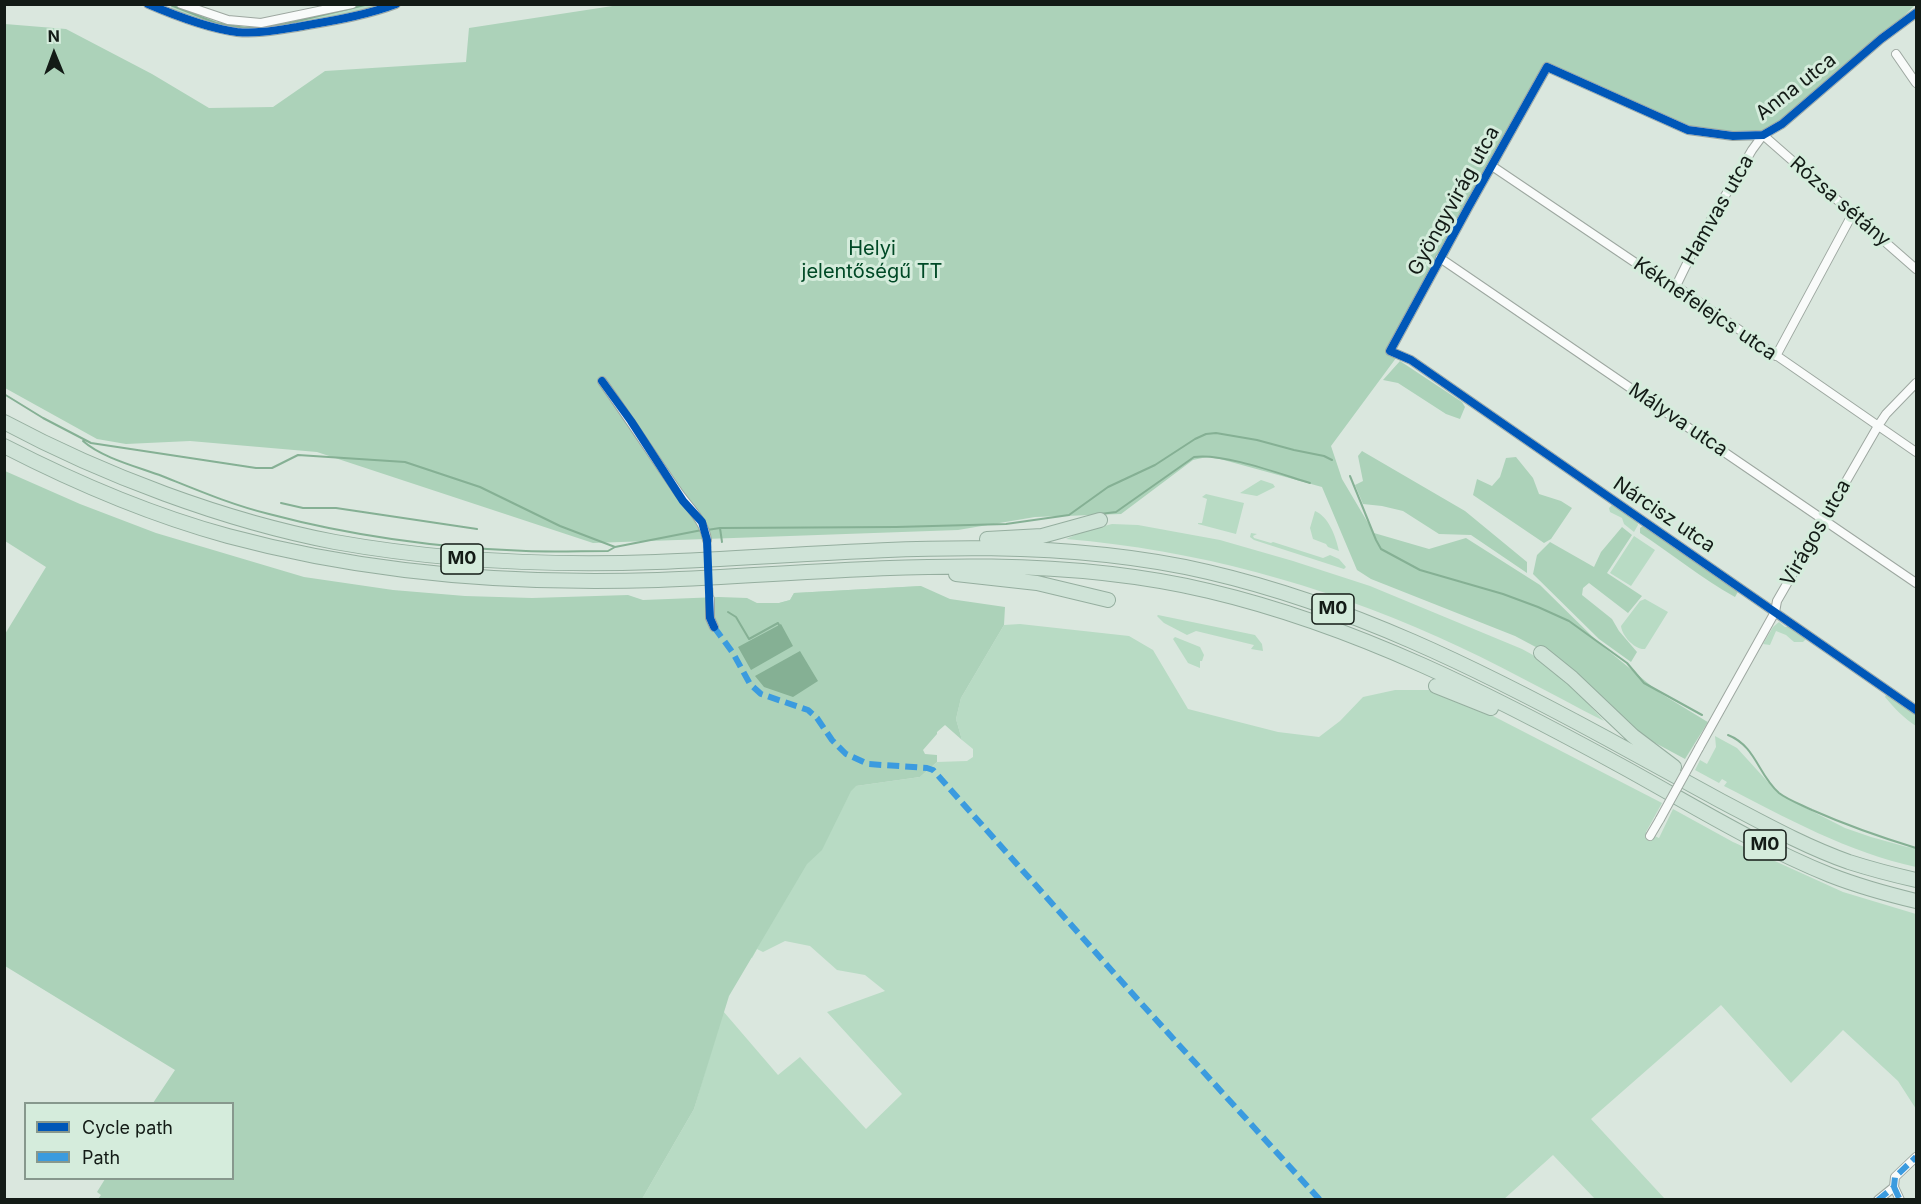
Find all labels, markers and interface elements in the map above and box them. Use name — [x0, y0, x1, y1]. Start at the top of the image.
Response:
north arrow — [24, 24, 84, 84]
text: N — [47, 26, 60, 46]
street label: Anna utca — [1751, 48, 1841, 126]
street label: Gyöngyvirág utca — [1403, 122, 1505, 280]
street label: Hamvas utca — [1677, 151, 1759, 269]
street label: Rózsa sétány — [1785, 152, 1895, 252]
park label: Helyi jelentőségű TT — [802, 237, 942, 284]
street label: Kéknefelejcs utca — [1629, 252, 1781, 366]
street label: Mályva utca — [1624, 378, 1732, 462]
street label: Nárcisz utca — [1608, 472, 1720, 558]
street label: Virágos utca — [1776, 476, 1856, 590]
road number: M0 — [441, 544, 483, 574]
road number: M0 — [1312, 594, 1354, 624]
road number: M0 — [1744, 830, 1786, 860]
legend — [24, 1102, 234, 1180]
text: Cycle path — [82, 1117, 173, 1138]
text: Path — [82, 1147, 120, 1168]

